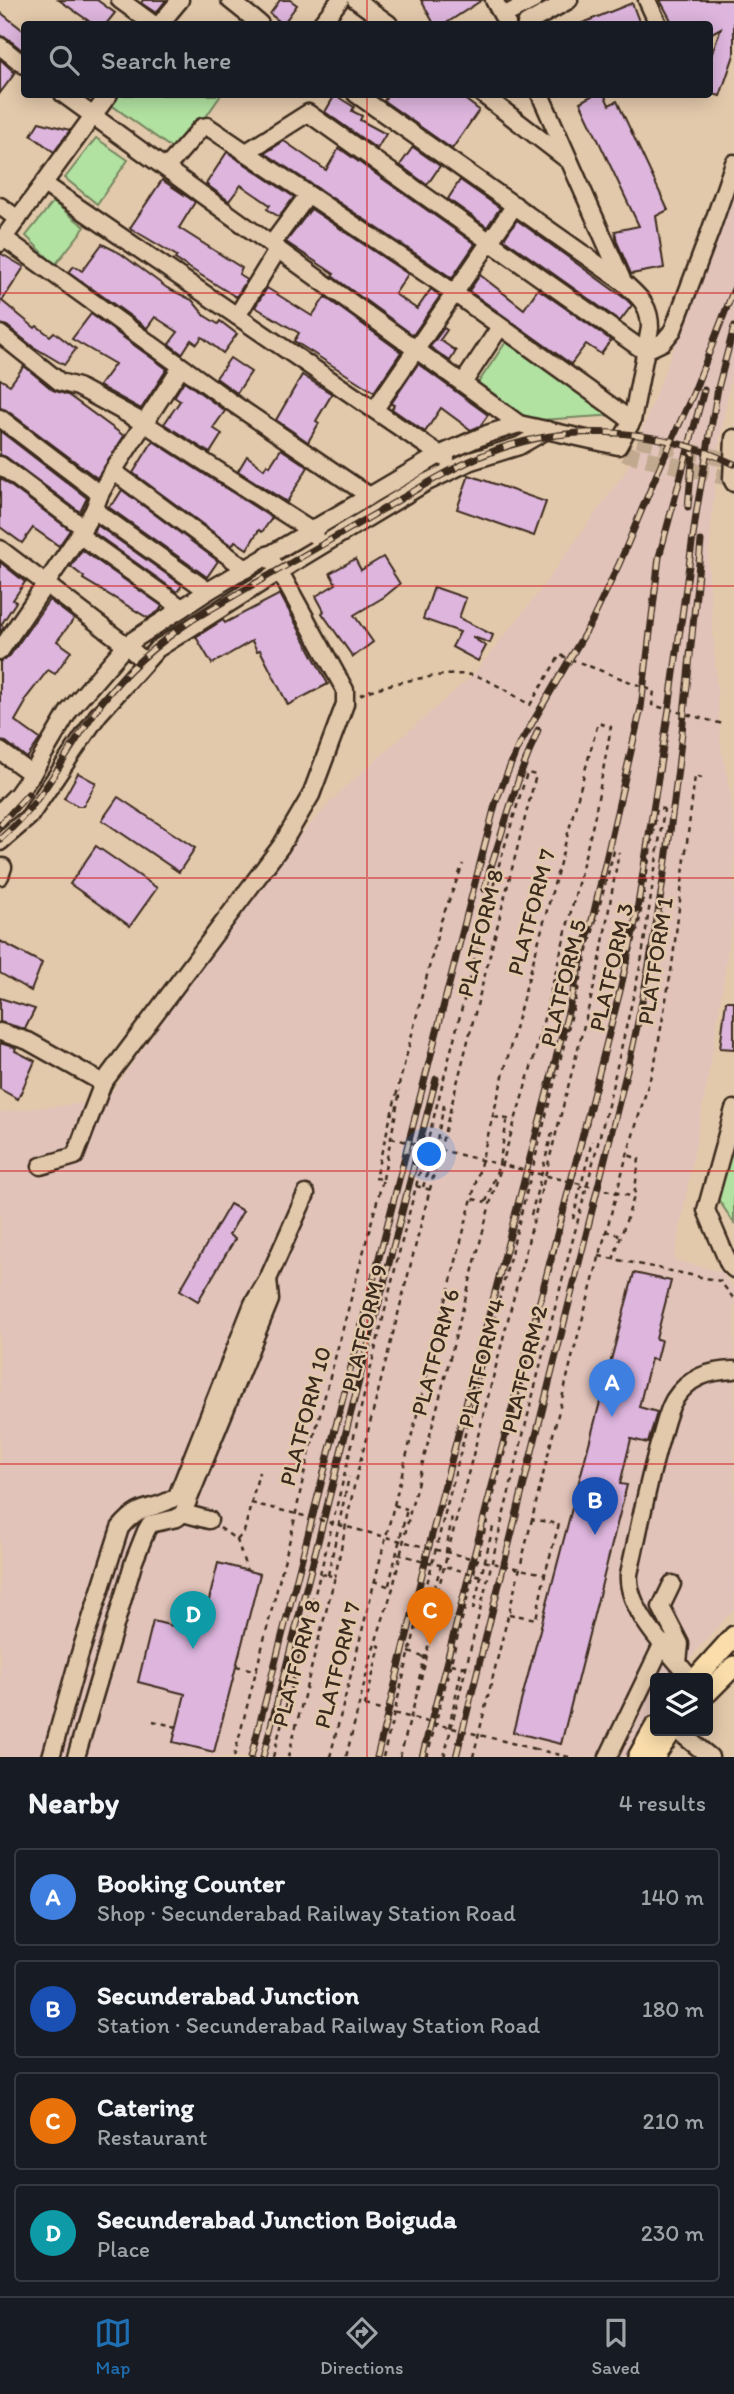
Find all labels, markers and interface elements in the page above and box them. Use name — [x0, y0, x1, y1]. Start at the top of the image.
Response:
search box — [21, 21, 713, 98]
icon: search — [45, 41, 83, 79]
text: Search here — [101, 44, 231, 76]
street label: PLATFORM 7 — [501, 846, 561, 978]
street label: PLATFORM 8 — [451, 866, 509, 1000]
street label: PLATFORM 1 — [631, 895, 679, 1027]
street label: PLATFORM 3 — [583, 900, 639, 1034]
street label: PLATFORM 5 — [534, 916, 592, 1050]
your location — [412, 1137, 446, 1171]
street label: PLATFORM 9 — [335, 1261, 393, 1395]
street label: PLATFORM 6 — [405, 1285, 465, 1419]
street label: PLATFORM 4 — [451, 1295, 511, 1430]
street label: PLATFORM 2 — [495, 1302, 553, 1436]
street label: PLATFORM 10 — [273, 1343, 337, 1489]
pin: A — [589, 1359, 635, 1417]
pin: B — [572, 1477, 618, 1535]
pin: C — [407, 1587, 453, 1645]
pin: D — [170, 1591, 216, 1649]
street label: PLATFORM 8 — [266, 1596, 326, 1730]
street label: PLATFORM 7 — [308, 1599, 366, 1731]
map controls — [650, 1673, 713, 1736]
button: layers — [650, 1673, 713, 1736]
text: Nearby — [28, 1784, 119, 1821]
text: 4 results — [619, 1789, 706, 1817]
text: Booking Counter — [97, 1867, 285, 1899]
text: A — [46, 1883, 60, 1911]
text: 140 m — [641, 1883, 704, 1911]
text: Shop · Secunderabad Railway Station Road — [97, 1899, 516, 1927]
text: Secunderabad Junction — [97, 1979, 359, 2011]
text: B — [46, 1995, 60, 2023]
text: 180 m — [642, 1995, 704, 2023]
text: Station · Secunderabad Railway Station Road — [97, 2011, 540, 2039]
text: Catering — [97, 2091, 194, 2123]
text: C — [46, 2107, 60, 2135]
text: 210 m — [643, 2107, 704, 2135]
text: Restaurant — [97, 2123, 207, 2151]
text: Secunderabad Junction Boiguda — [97, 2203, 457, 2235]
text: D — [45, 2219, 61, 2247]
text: 230 m — [641, 2219, 704, 2247]
text: Place — [97, 2235, 150, 2263]
tab: Map — [94, 2314, 132, 2379]
tab: Directions — [320, 2314, 404, 2379]
tab: Saved — [592, 2314, 640, 2379]

